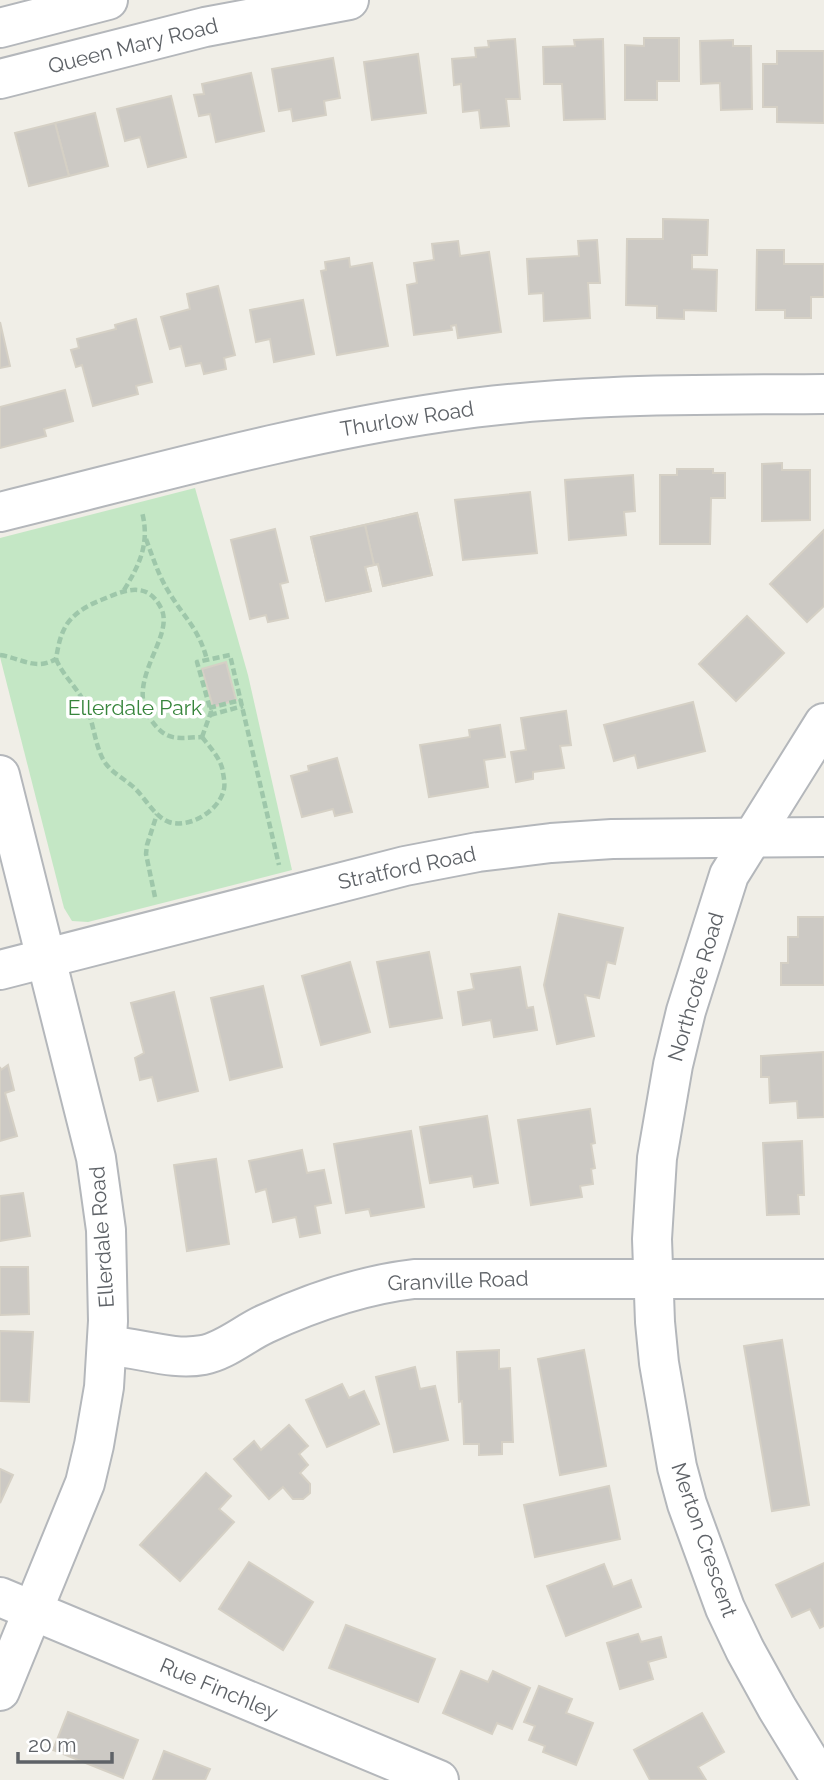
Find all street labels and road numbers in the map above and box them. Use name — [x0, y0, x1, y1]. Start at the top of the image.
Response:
street label: Queen Mary Road — [45, 12, 220, 79]
street label: Thurlow Road — [338, 396, 476, 441]
street label: Stratford Road — [336, 841, 478, 894]
street label: Northcote Road — [662, 909, 729, 1064]
street label: Ellerdale Road — [84, 1165, 119, 1309]
street label: Granville Road — [387, 1266, 529, 1295]
street label: Merton Crescent — [666, 1459, 743, 1620]
street label: Rue Finchley — [156, 1652, 282, 1725]

